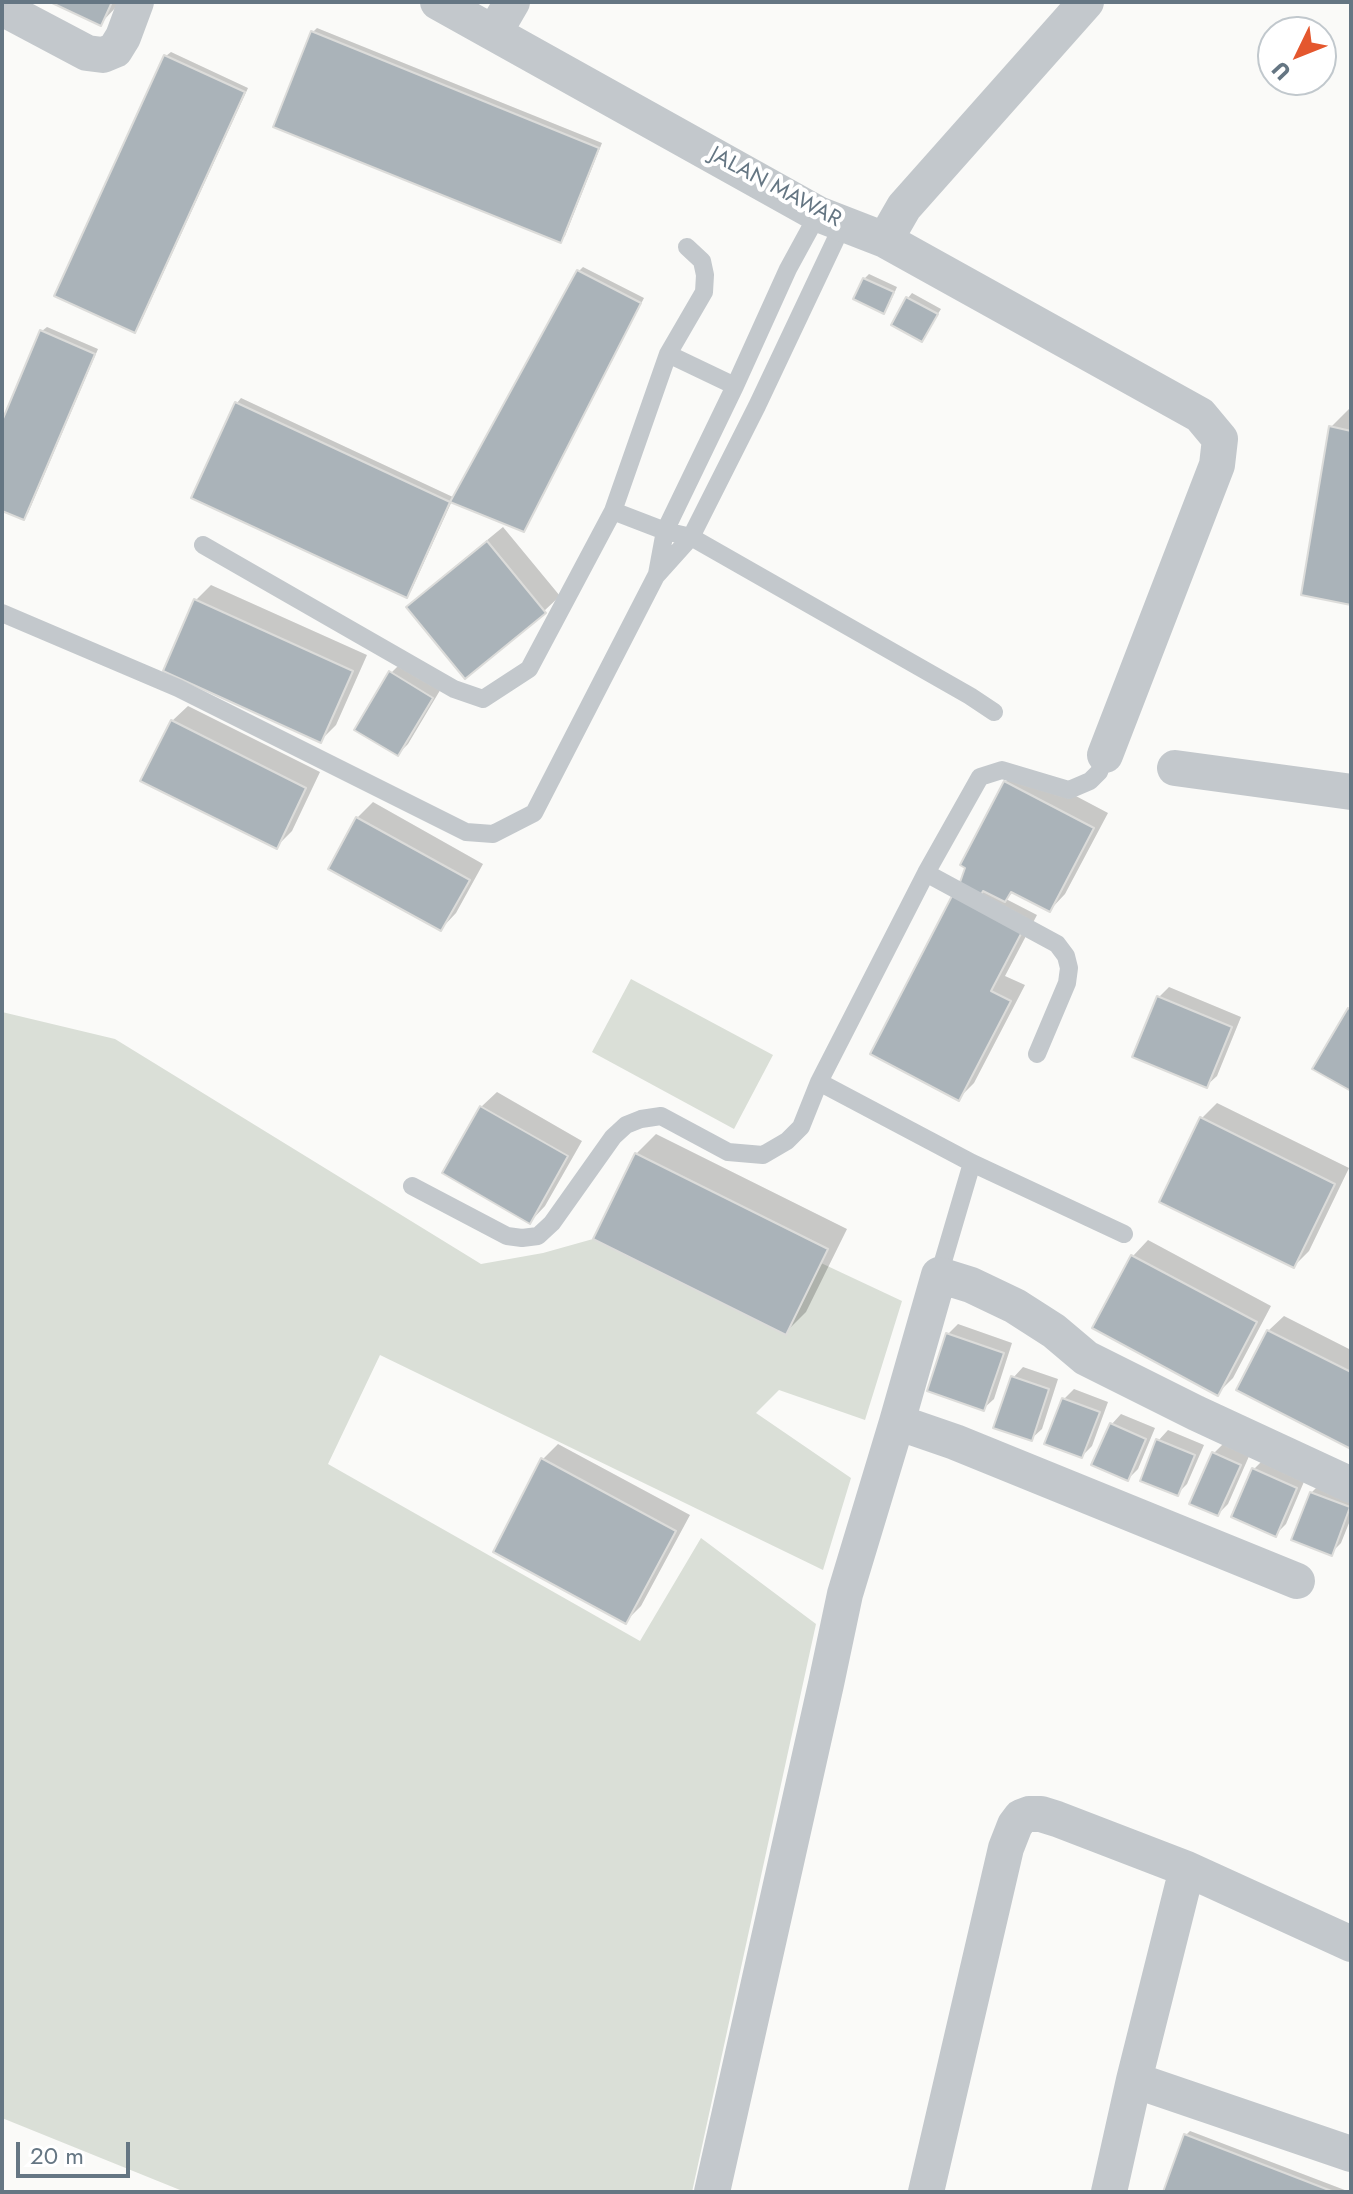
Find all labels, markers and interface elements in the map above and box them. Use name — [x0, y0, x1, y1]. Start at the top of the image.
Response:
north arrow — [1257, 16, 1337, 96]
text: U — [1264, 54, 1298, 88]
street label: JALAN MAWAR — [705, 142, 845, 234]
scale bar — [20, 2126, 134, 2176]
text: 20 m — [30, 2138, 84, 2173]

